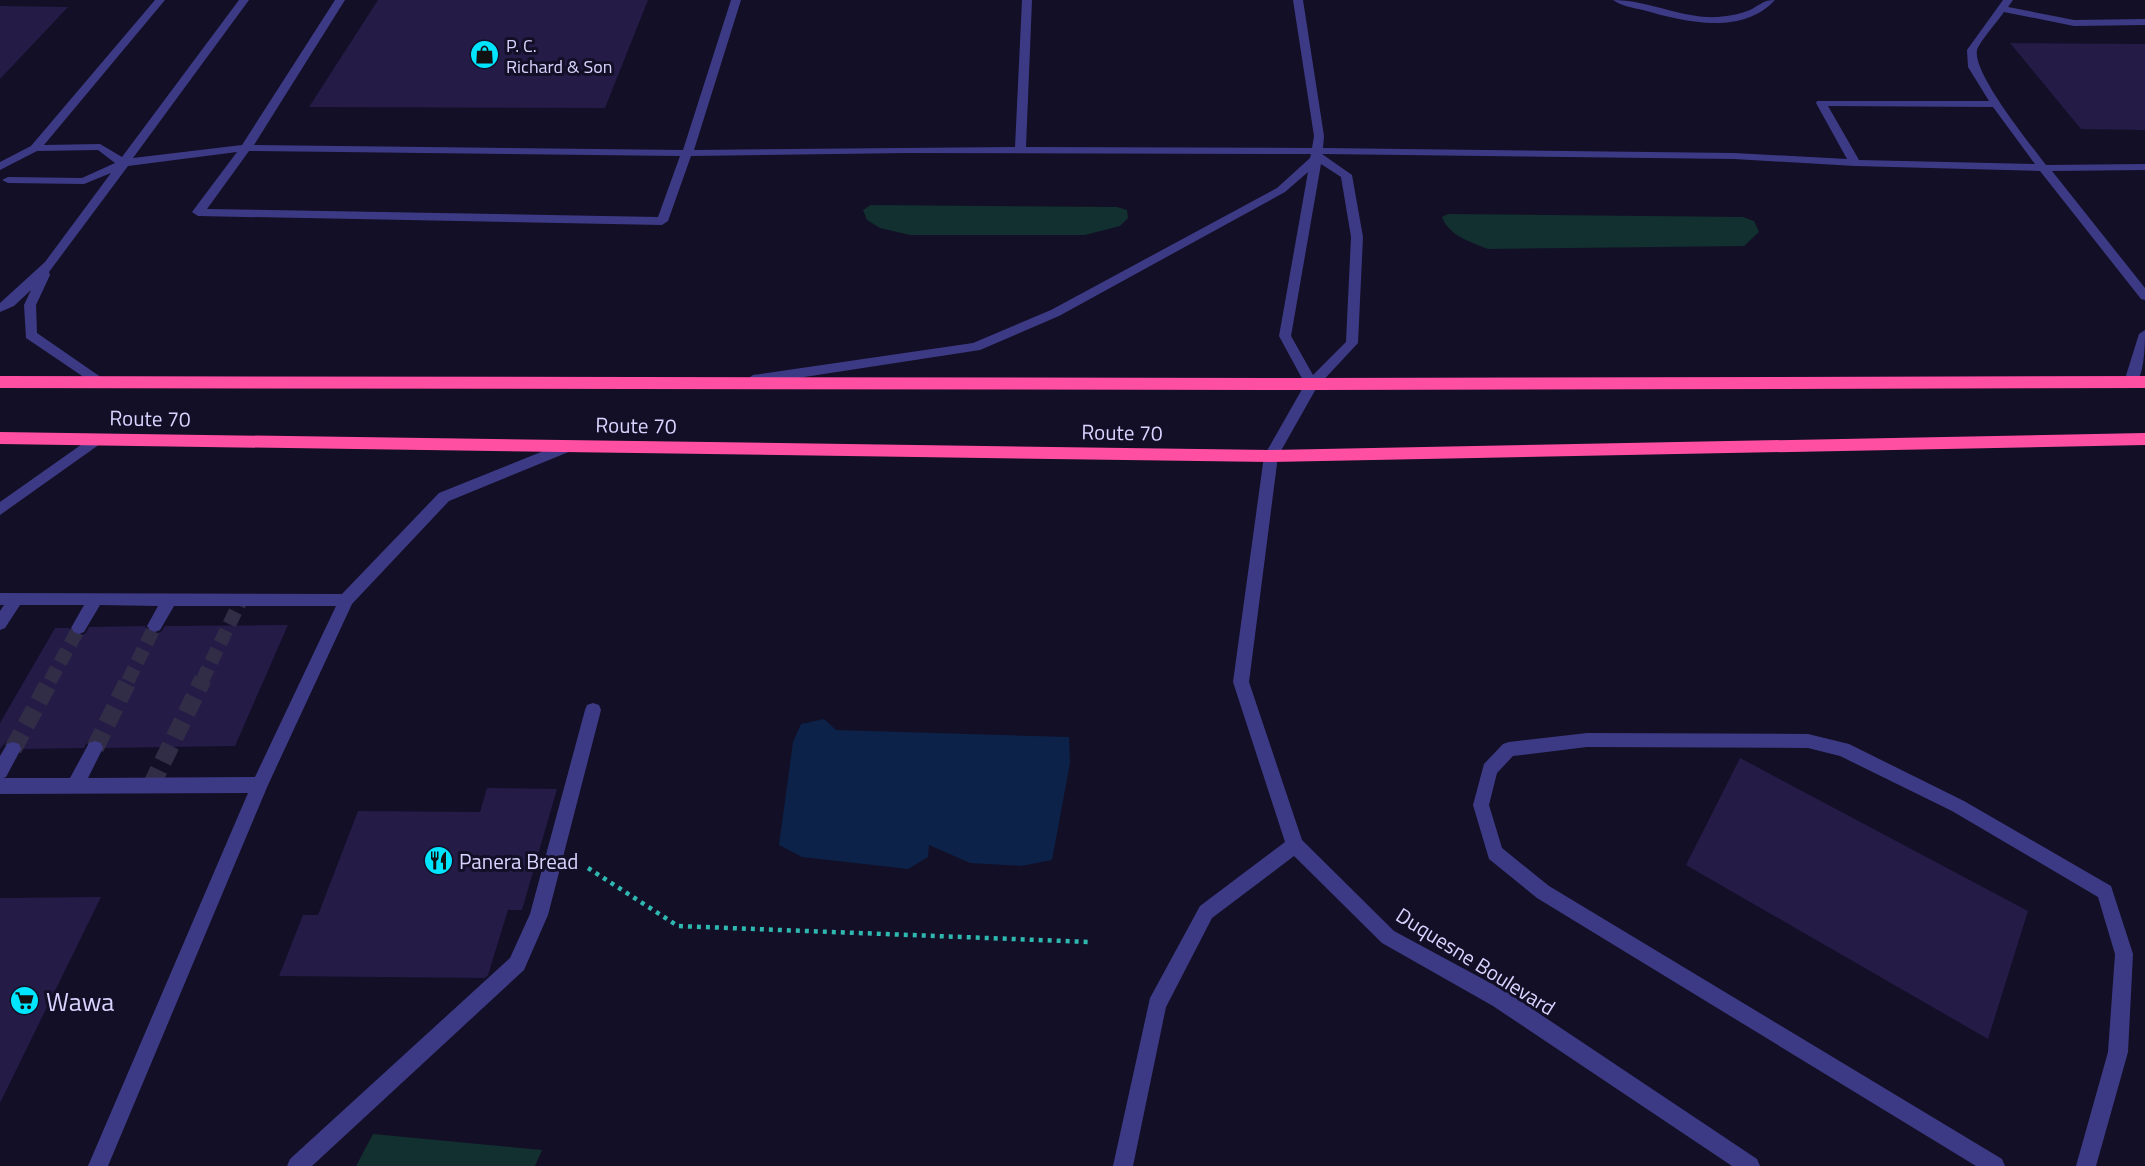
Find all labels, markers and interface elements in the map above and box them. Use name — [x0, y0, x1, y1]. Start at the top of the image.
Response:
place label: P. C. Richard & Son — [506, 32, 612, 80]
shop icon: P. C. Richard & Son — [469, 39, 501, 71]
street label: Route 70 — [109, 401, 191, 435]
street label: Route 70 — [595, 408, 677, 442]
street label: Route 70 — [1081, 415, 1163, 449]
restaurant icon: Panera Bread — [422, 845, 454, 877]
place label: Panera Bread — [459, 845, 578, 877]
street label: Duquesne Boulevard — [1390, 899, 1562, 1023]
place label: Wawa — [46, 982, 114, 1021]
supermarket icon: Wawa — [9, 985, 41, 1017]

